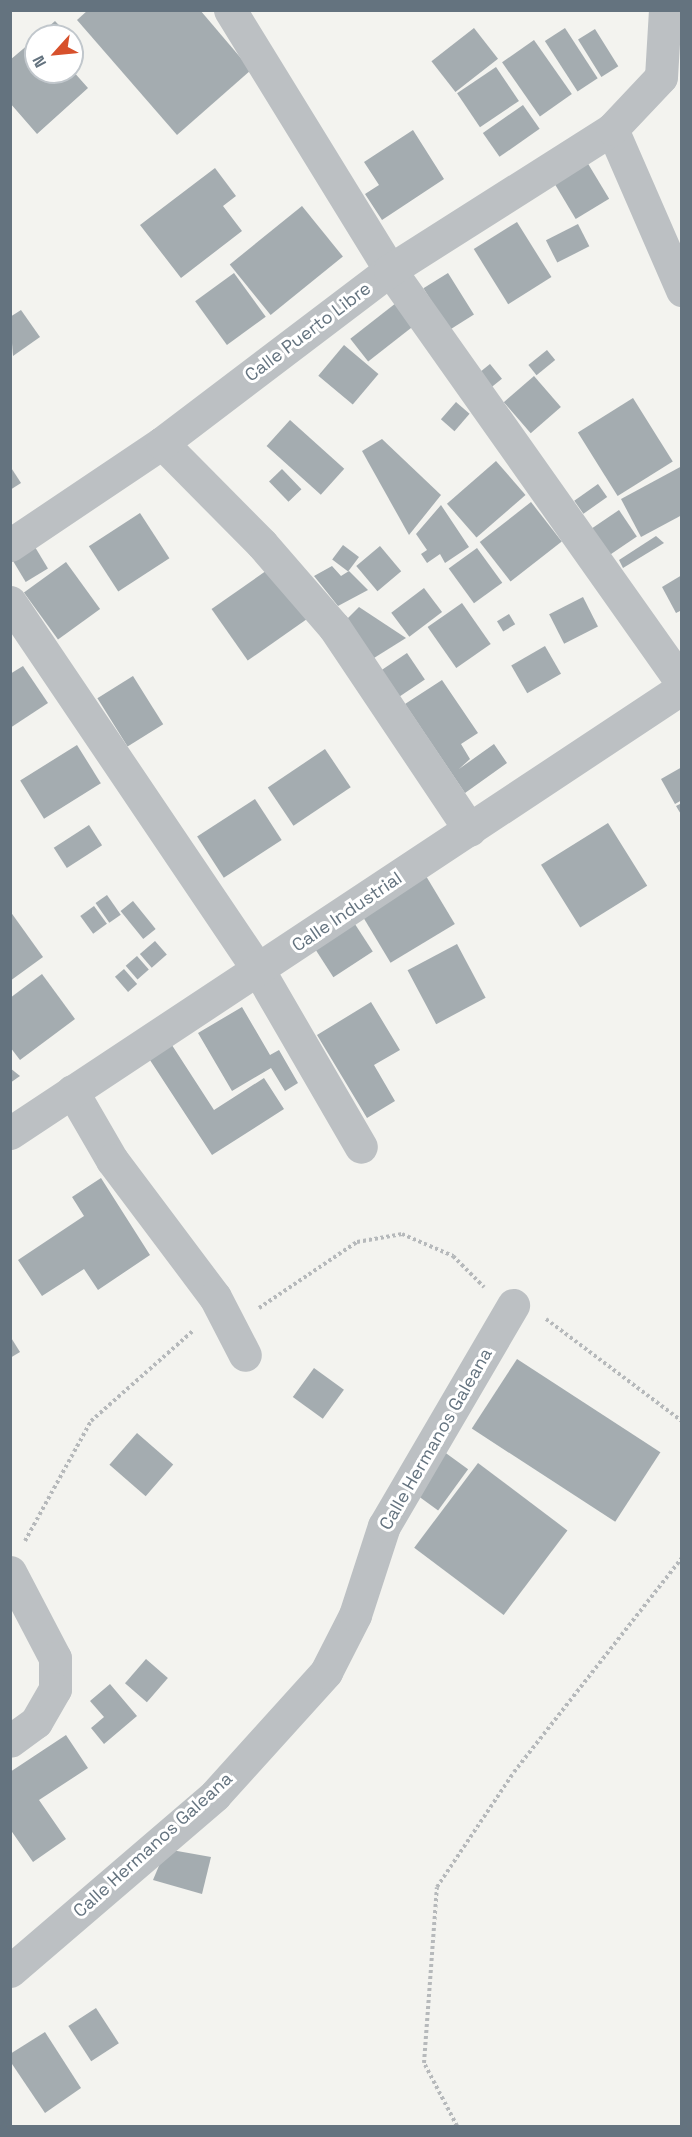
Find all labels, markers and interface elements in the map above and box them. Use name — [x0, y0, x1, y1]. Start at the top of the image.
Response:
north arrow — [24, 24, 84, 84]
text: N — [28, 52, 51, 71]
street label: Calle Puerto Libre — [241, 278, 375, 386]
street label: Calle Industrial — [288, 867, 406, 957]
street label: Calle Hermanos Galeana — [375, 1344, 497, 1534]
street label: Calle Hermanos Galeana — [69, 1768, 237, 1922]

